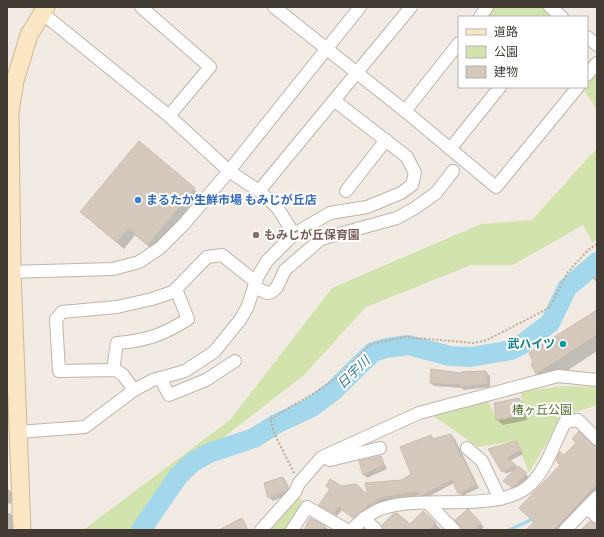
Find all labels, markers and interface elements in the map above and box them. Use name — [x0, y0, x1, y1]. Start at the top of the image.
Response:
legend — [458, 16, 588, 88]
text: 道路 — [494, 25, 518, 39]
text: 公園 — [494, 45, 518, 59]
text: 建物 — [494, 65, 518, 79]
place label: まるたか生鮮市場 もみじが丘店 — [146, 193, 317, 207]
marker: まるたか生鮮市場 もみじが丘店 — [133, 195, 143, 205]
place label: もみじが丘保育園 — [264, 228, 360, 242]
marker: もみじが丘保育園 — [251, 230, 261, 240]
place label: 武ハイツ — [507, 337, 555, 351]
marker: 武ハイツ — [558, 339, 568, 349]
water label: 日宇川 — [334, 352, 374, 391]
park label: 椿ヶ丘公園 — [512, 403, 572, 417]

